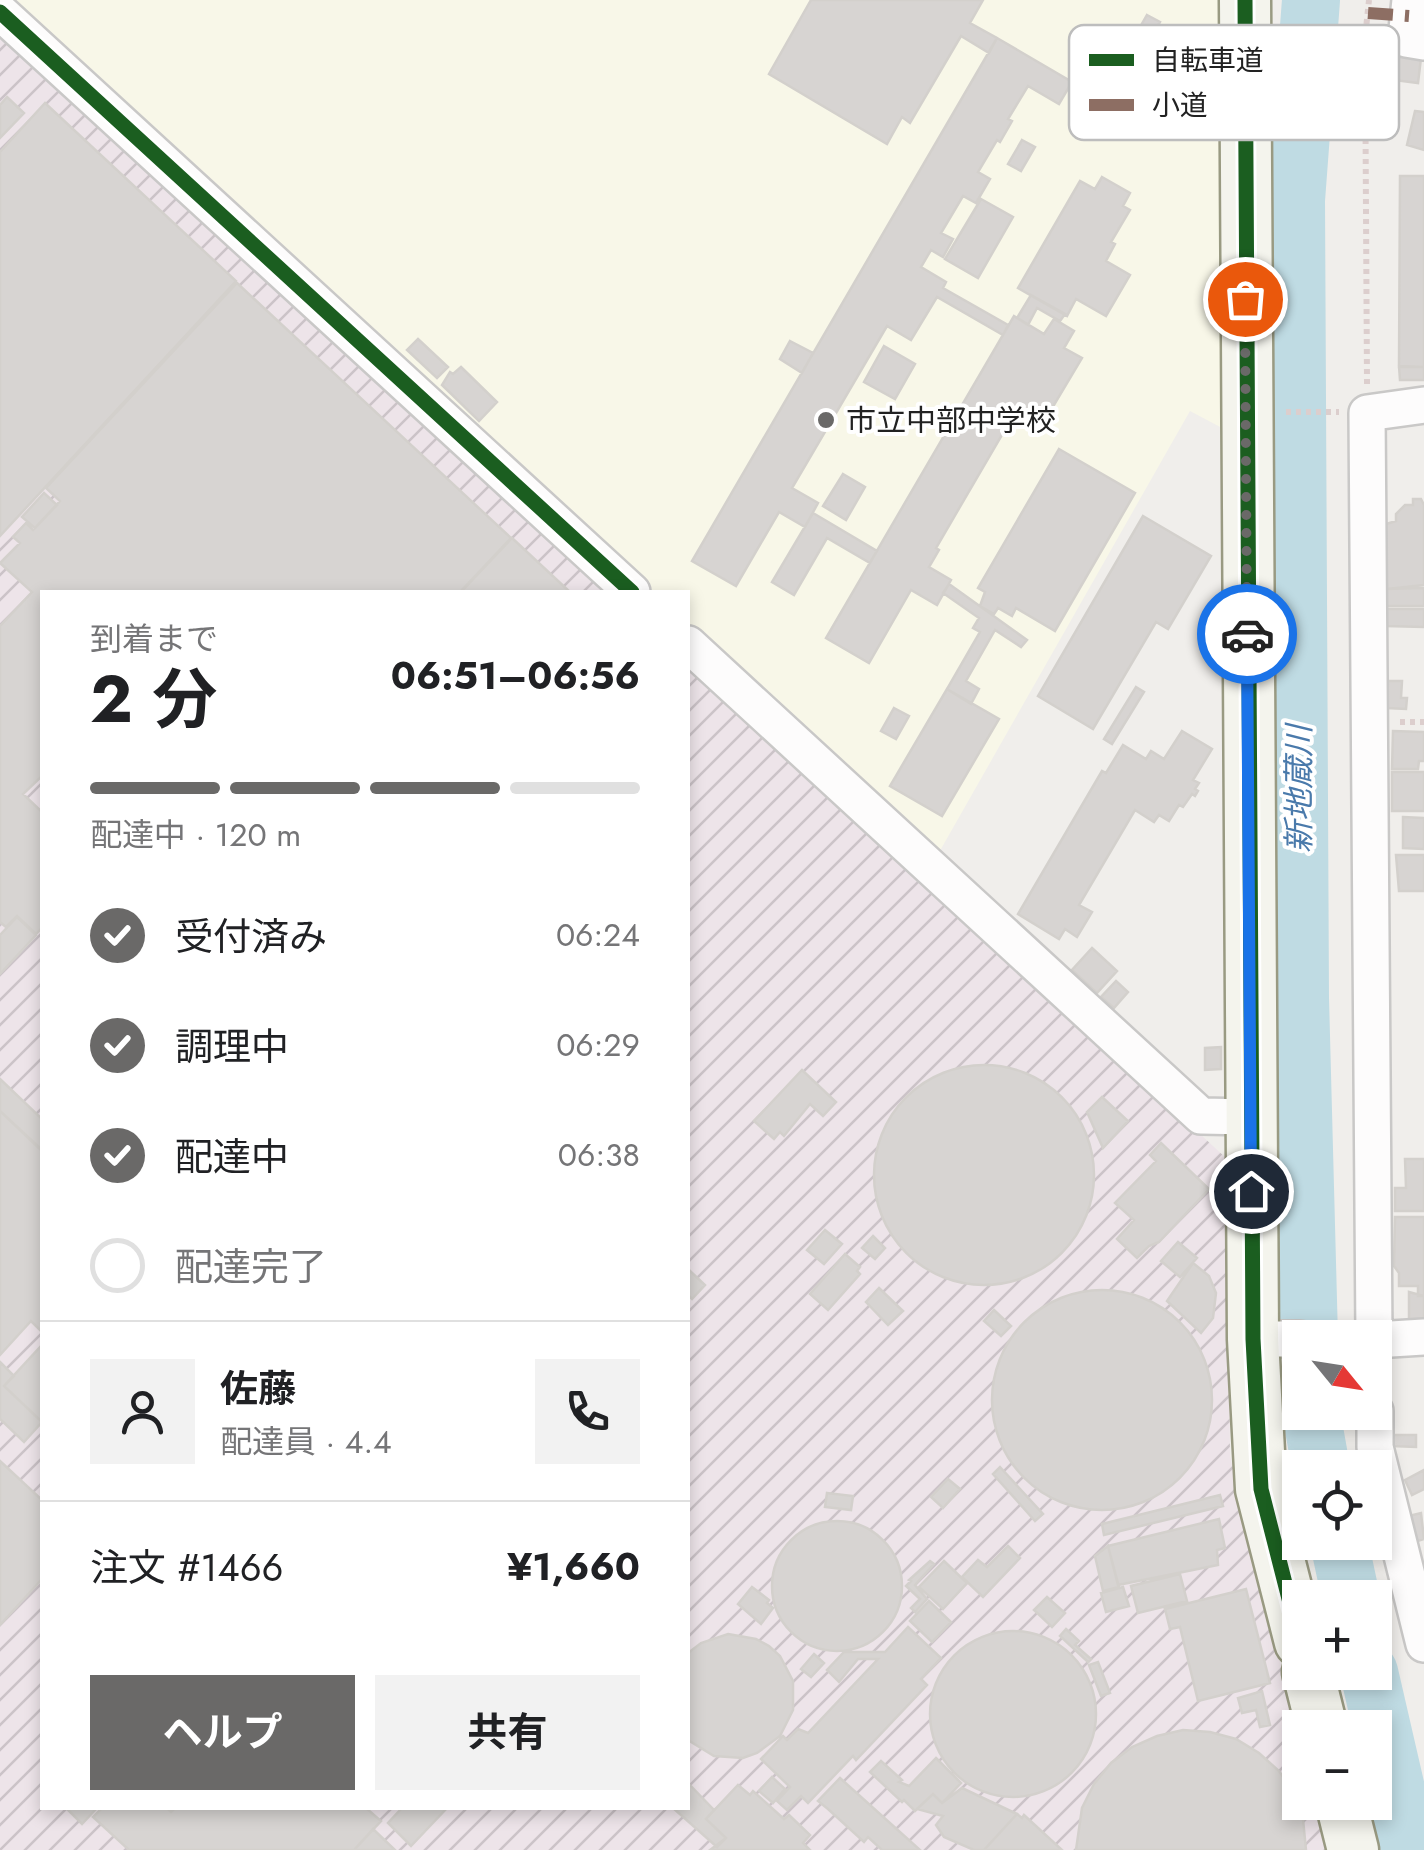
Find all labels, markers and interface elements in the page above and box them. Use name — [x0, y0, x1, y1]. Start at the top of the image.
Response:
legend — [1069, 25, 1399, 140]
text: 自転車道 — [1152, 40, 1264, 81]
text: 小道 — [1152, 85, 1208, 126]
pin — [1203, 257, 1288, 342]
icon: bag — [1218, 272, 1273, 327]
place label: 市立中部中学校 — [846, 399, 1056, 442]
marker: 市立中部中学校 — [815, 409, 837, 431]
courier — [1197, 584, 1297, 684]
icon: car — [1220, 607, 1275, 662]
text: 到着まで — [90, 616, 218, 662]
text: 06:51–06:56 — [391, 648, 640, 703]
text: 2 分 — [90, 652, 217, 746]
water label: 新地蔵川 — [1276, 722, 1322, 853]
text: 配達中 · 120 m — [90, 812, 301, 858]
icon: check — [90, 908, 145, 963]
text: 受付済み — [175, 909, 327, 964]
text: 06:24 — [556, 912, 640, 958]
icon: check — [90, 1018, 145, 1073]
text: 調理中 — [175, 1019, 289, 1074]
text: 06:29 — [556, 1022, 640, 1068]
icon: check — [90, 1128, 145, 1183]
text: 配達中 — [175, 1129, 289, 1184]
text: 06:38 — [558, 1132, 640, 1178]
pin — [1209, 1149, 1294, 1234]
icon: home — [1224, 1164, 1279, 1219]
text: 配達完了 — [175, 1239, 327, 1294]
north arrow — [1282, 1320, 1392, 1430]
map controls — [1282, 1320, 1392, 1820]
button: person — [90, 1359, 195, 1464]
button: phone — [535, 1359, 640, 1464]
text: 佐藤 — [220, 1361, 296, 1416]
text: 配達員 · 4.4 — [220, 1419, 392, 1465]
button: locate — [1282, 1450, 1392, 1560]
text: ¥1,660 — [507, 1539, 640, 1594]
text: 注文 #1466 — [90, 1540, 283, 1595]
button: + — [1282, 1580, 1392, 1690]
button: ヘルプ — [90, 1675, 355, 1790]
button: 共有 — [375, 1675, 640, 1790]
button: − — [1282, 1710, 1392, 1820]

